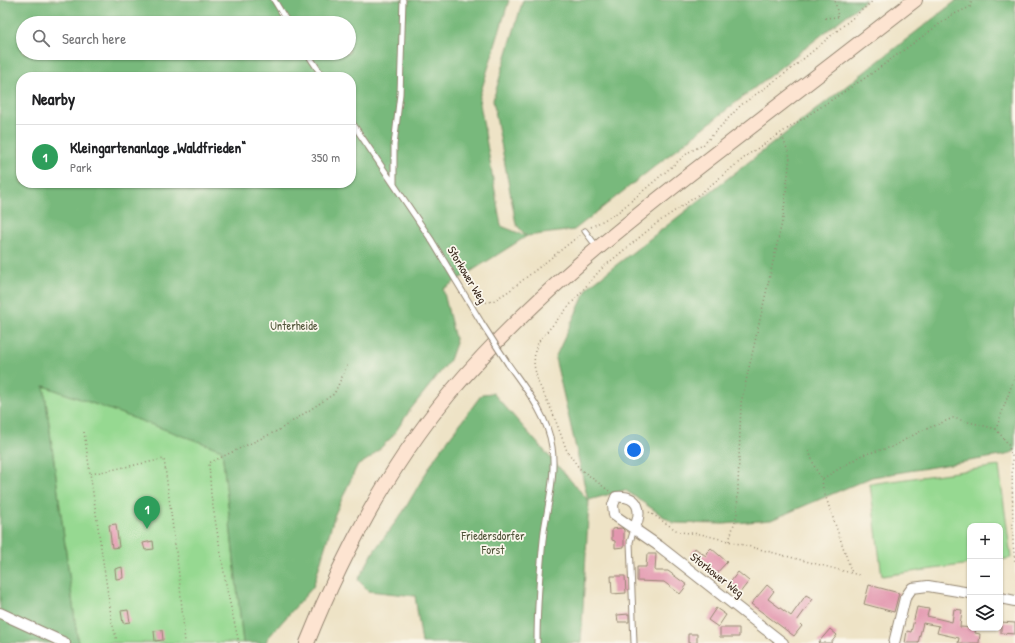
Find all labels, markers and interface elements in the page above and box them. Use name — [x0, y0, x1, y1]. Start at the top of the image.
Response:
search box — [16, 16, 356, 60]
icon: search — [30, 27, 52, 49]
text: Search here — [62, 28, 126, 49]
text: Nearby — [32, 87, 75, 110]
text: Kleingartenanlage „Waldfrieden“ — [70, 137, 246, 158]
text: 1 — [43, 148, 47, 166]
text: 350 m — [311, 148, 340, 166]
text: Park — [70, 158, 92, 176]
street label: Storkower Weg — [444, 243, 491, 307]
park label: Unterheide — [270, 317, 318, 334]
your location — [624, 440, 644, 460]
pin: 1 — [134, 496, 160, 529]
map controls — [967, 523, 1003, 631]
button: + — [967, 523, 1003, 559]
park label: Friedersdorfer Forst — [460, 527, 525, 558]
street label: Storkower Weg — [687, 548, 748, 601]
button: − — [967, 559, 1003, 595]
button: layers — [967, 595, 1003, 631]

